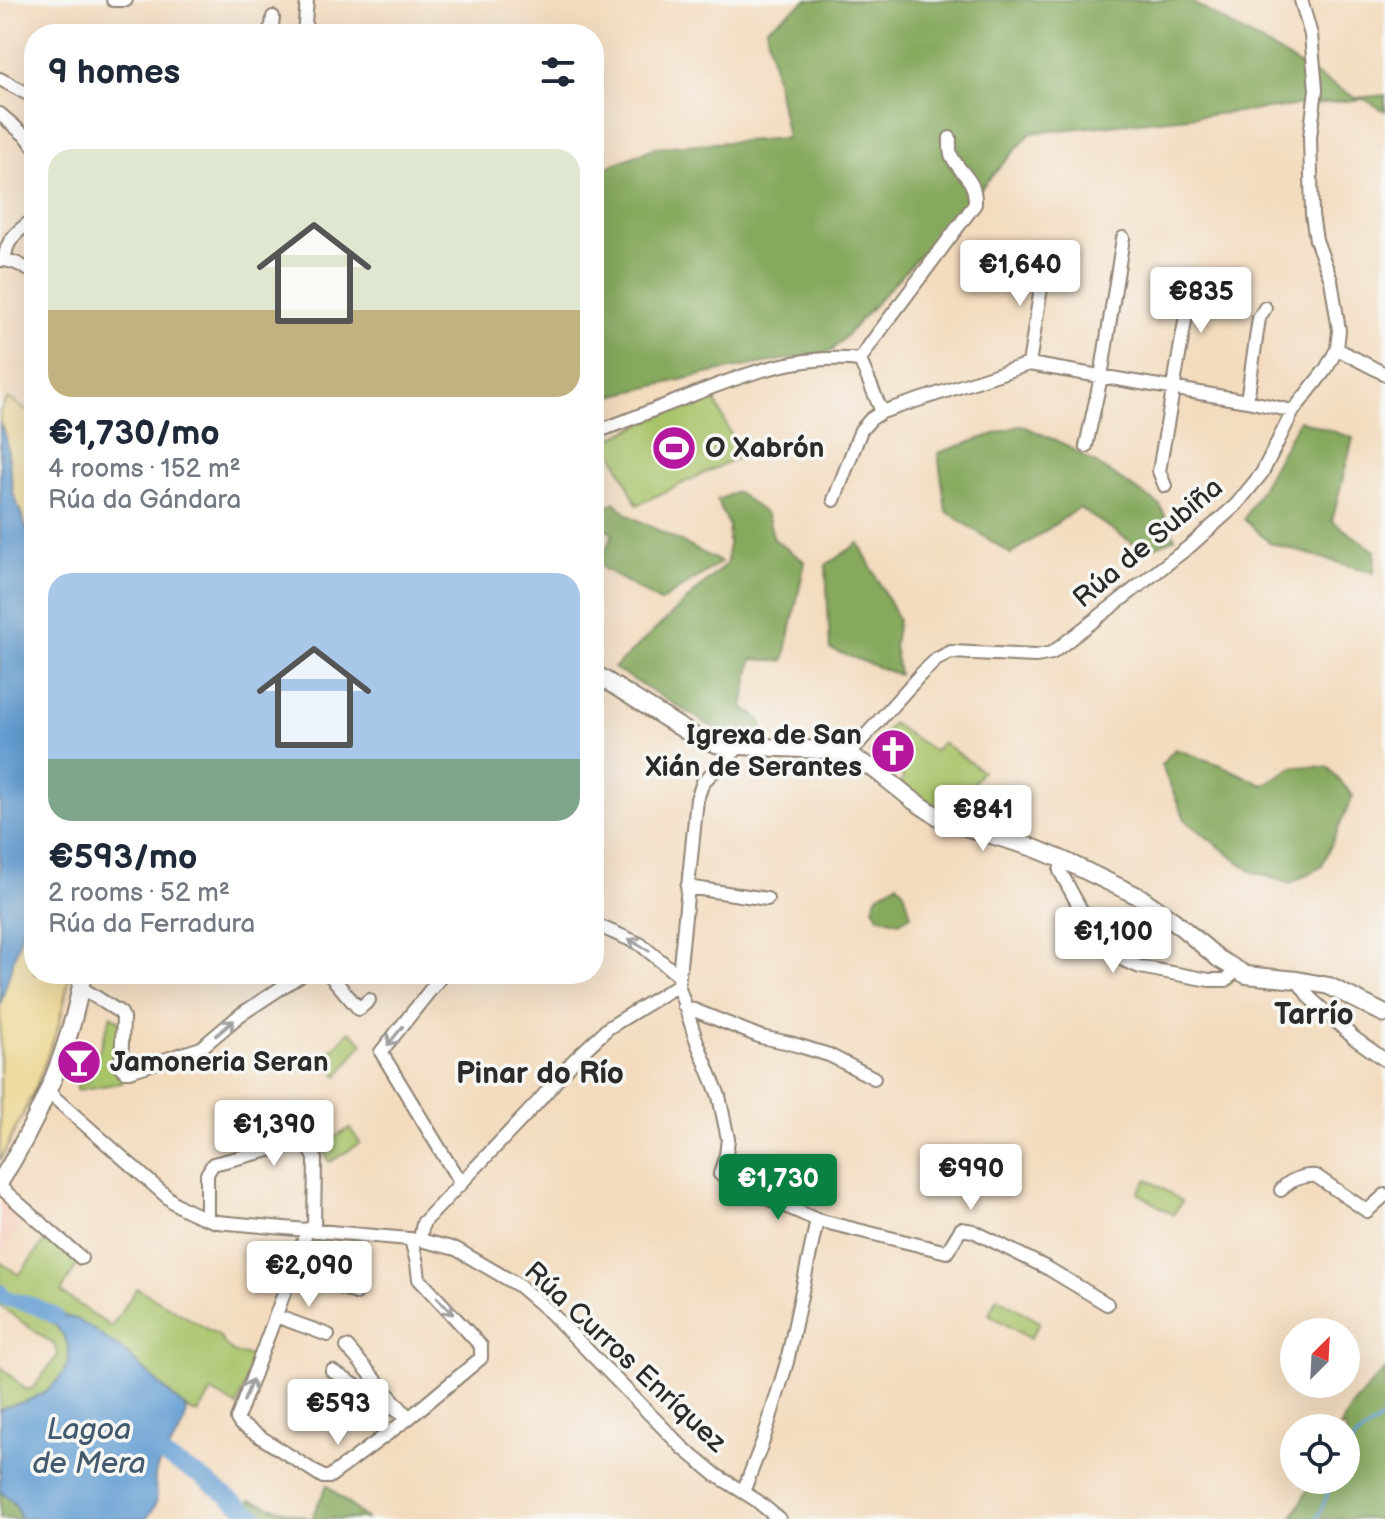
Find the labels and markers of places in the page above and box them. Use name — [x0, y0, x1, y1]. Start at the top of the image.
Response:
pin: €1,640 — [955, 240, 1085, 308]
pin: €835 — [1154, 267, 1248, 335]
sports icon: O Xabrón — [650, 424, 698, 472]
place label: O Xabrón — [705, 432, 824, 465]
place label: Igrexa de San Xián de Serantes — [645, 719, 862, 784]
church icon: Igrexa de San Xián de Serantes — [869, 727, 917, 775]
pin: €841 — [936, 785, 1030, 853]
pin: €1,100 — [1048, 907, 1178, 975]
bar icon: Jamoneria Seran — [55, 1038, 103, 1086]
place label: Jamoneria Seran — [110, 1046, 329, 1079]
pin: €1,390 — [209, 1100, 339, 1168]
pin: €990 — [924, 1144, 1018, 1212]
pin: €1,730 — [713, 1154, 843, 1222]
pin: €2,090 — [244, 1241, 374, 1309]
pin: €593 — [291, 1379, 385, 1447]

